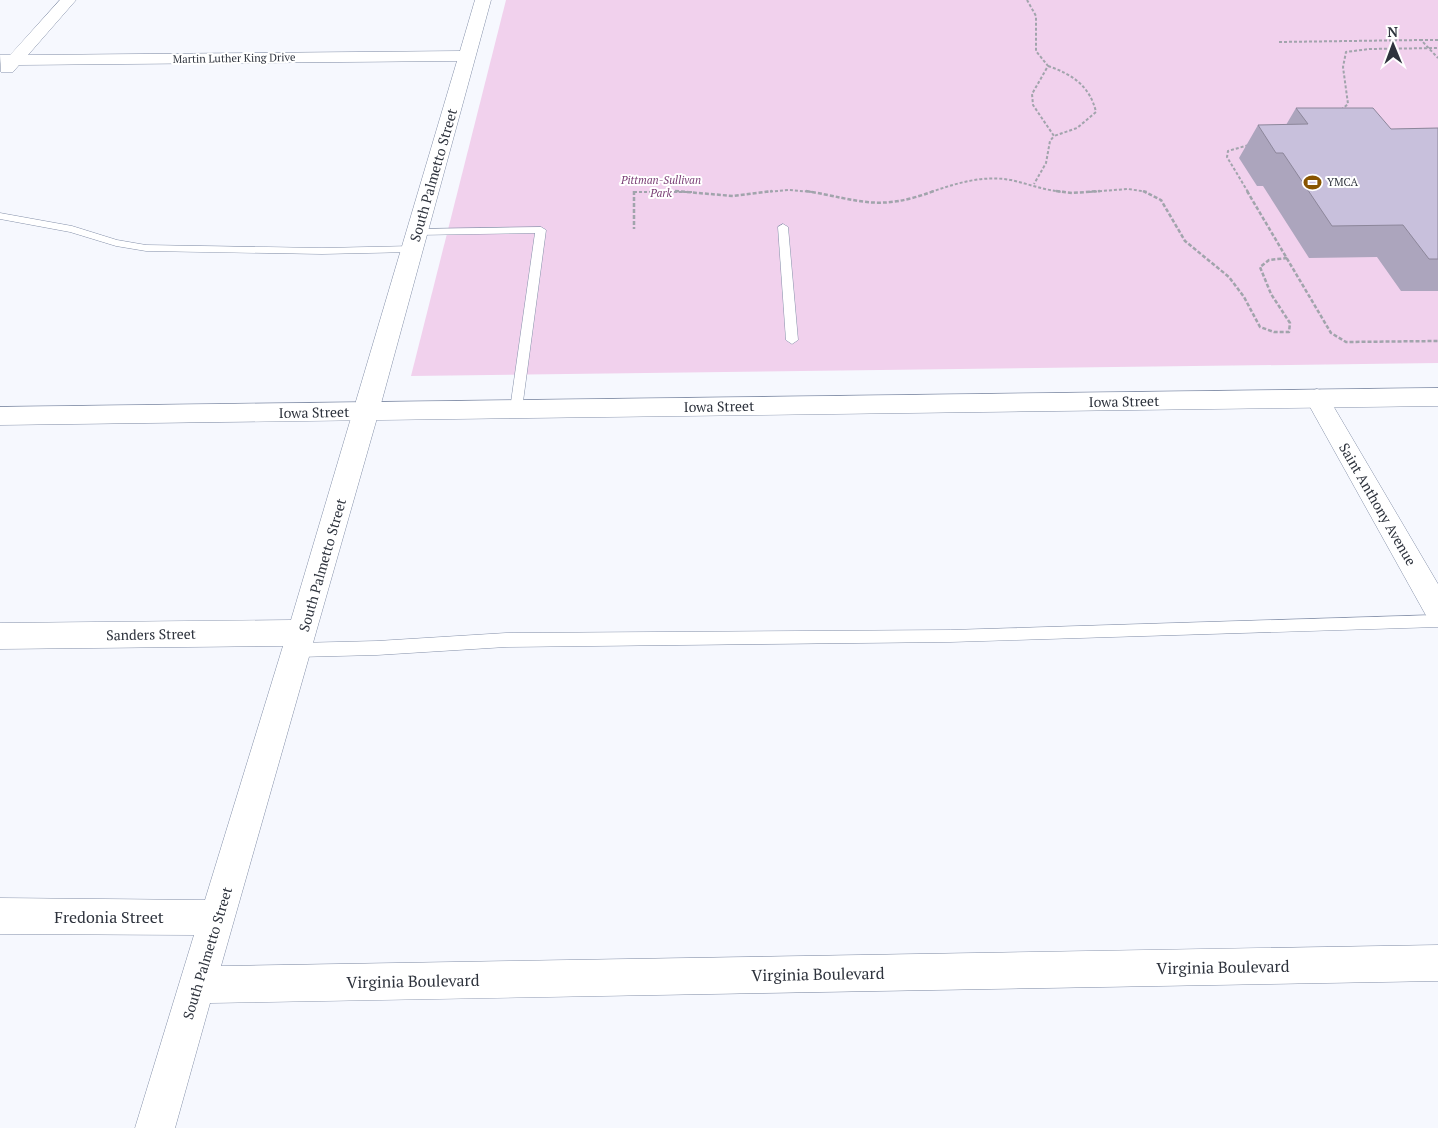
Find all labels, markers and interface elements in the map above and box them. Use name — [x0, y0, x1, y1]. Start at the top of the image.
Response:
north arrow — [1368, 20, 1418, 70]
text: N — [1387, 22, 1399, 41]
street label: Martin Luther King Drive — [172, 50, 296, 66]
street label: South Palmetto Street — [405, 105, 461, 244]
sports icon: YMCA — [1303, 172, 1323, 192]
park label: Pittman-Sullivan Park — [620, 173, 701, 200]
place label: YMCA — [1327, 175, 1358, 189]
street label: Iowa Street — [1089, 391, 1160, 411]
street label: Iowa Street — [684, 396, 755, 416]
street label: Iowa Street — [279, 402, 350, 422]
street label: Saint Anthony Avenue — [1335, 439, 1421, 569]
street label: South Palmetto Street — [294, 495, 350, 634]
street label: Sanders Street — [106, 624, 197, 644]
street label: South Palmetto Street — [178, 884, 236, 1022]
street label: Fredonia Street — [54, 906, 164, 928]
street label: Virginia Boulevard — [1156, 955, 1290, 979]
street label: Virginia Boulevard — [751, 962, 885, 986]
street label: Virginia Boulevard — [346, 969, 480, 993]

